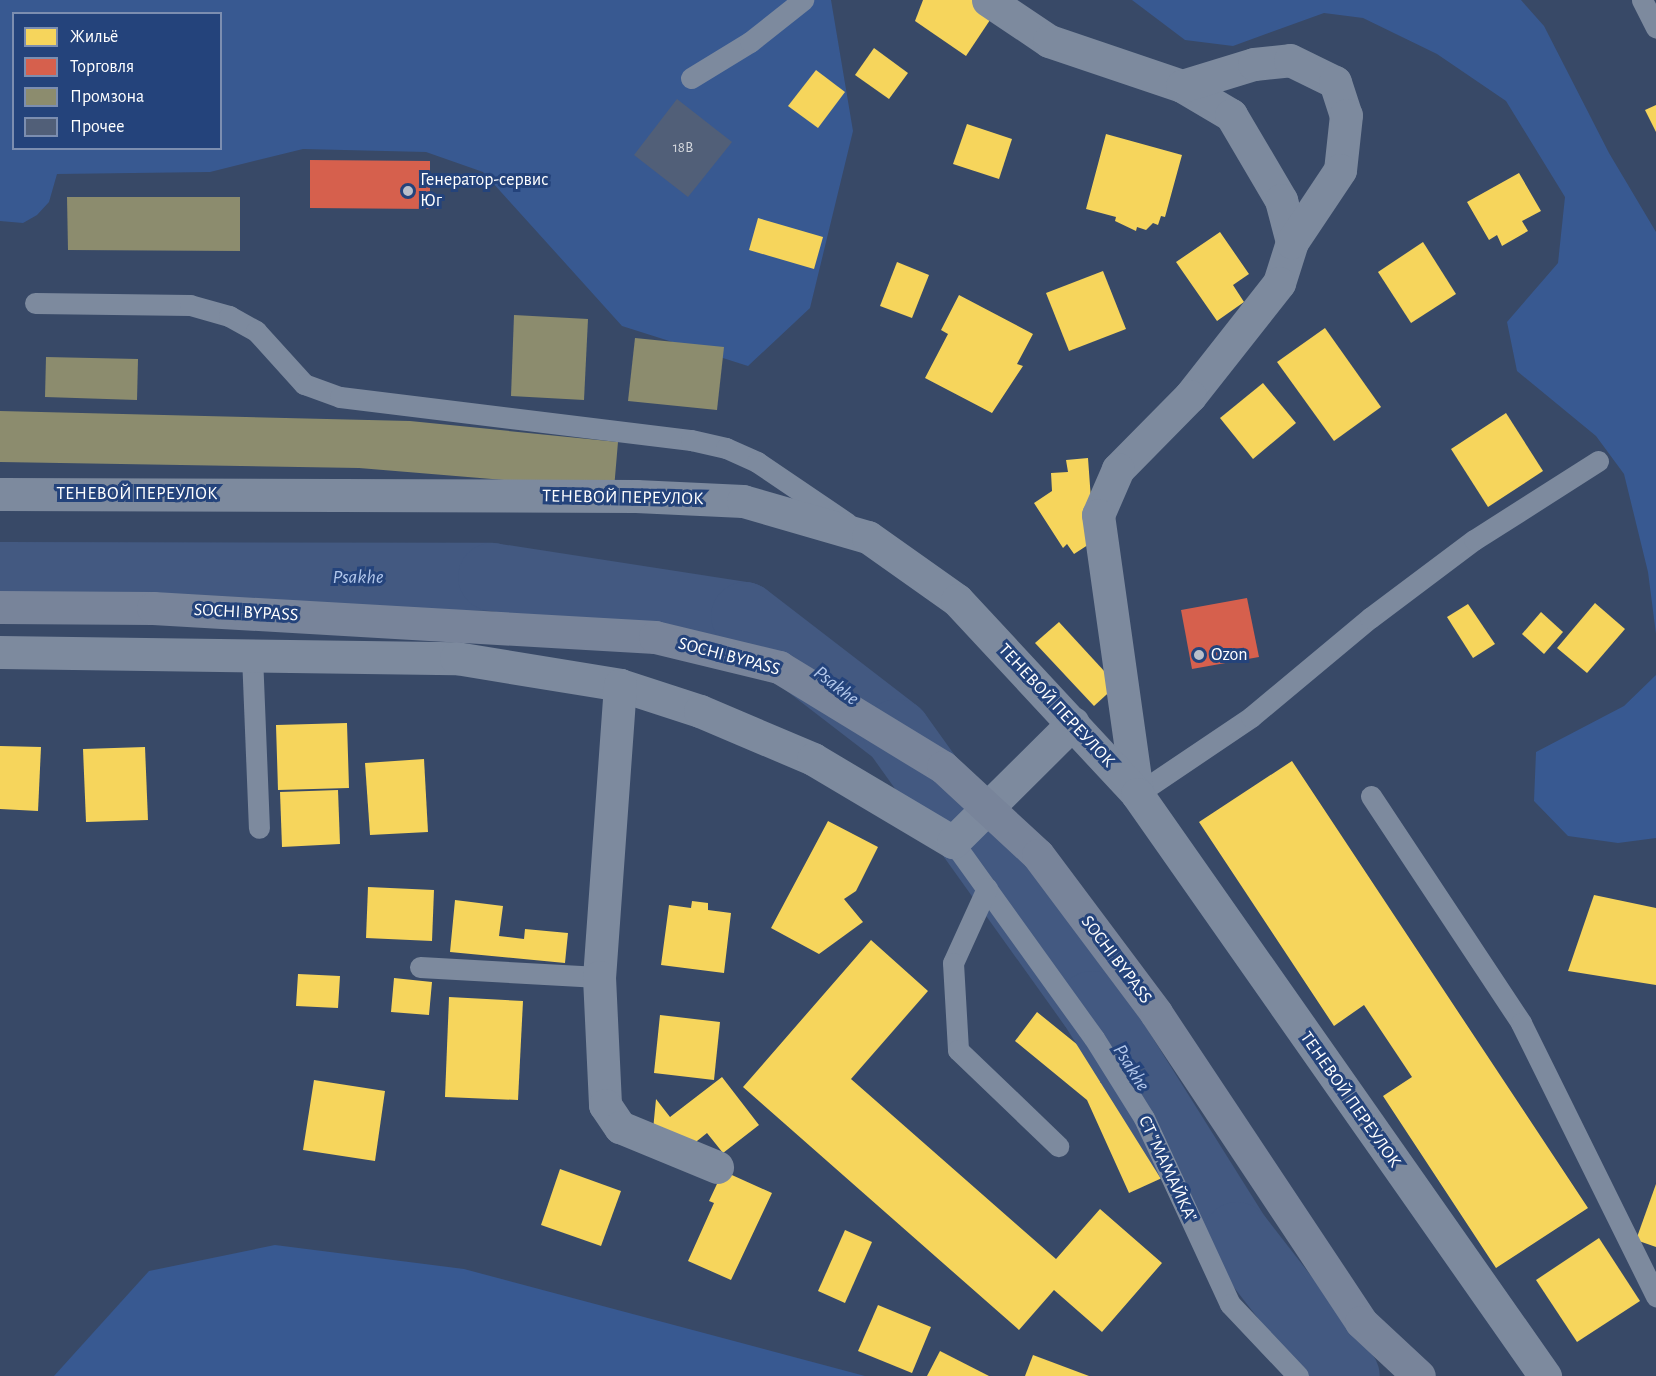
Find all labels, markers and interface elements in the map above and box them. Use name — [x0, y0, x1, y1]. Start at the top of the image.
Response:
legend — [12, 12, 222, 150]
text: Жильё — [70, 28, 118, 46]
text: Торговля — [70, 58, 134, 76]
text: Промзона — [70, 88, 144, 106]
text: Прочее — [70, 118, 125, 136]
house number: 18В — [673, 139, 693, 157]
place label: Генератор-сервис Юг — [420, 170, 548, 213]
marker: Генератор-сервис Юг — [401, 184, 415, 198]
street label: ТЕНЕВОЙ ПЕРЕУЛОК — [56, 483, 218, 505]
street label: ТЕНЕВОЙ ПЕРЕУЛОК — [542, 486, 704, 510]
water label: Psakhe — [333, 565, 383, 589]
street label: SOCHI BYPASS — [193, 599, 299, 627]
street label: SOCHI BYPASS — [676, 633, 782, 681]
street label: ТЕНЕВОЙ ПЕРЕУЛОК — [993, 640, 1119, 772]
place label: Ozon — [1211, 644, 1248, 666]
marker: Ozon — [1192, 648, 1206, 662]
water label: Psakhe — [809, 661, 863, 711]
street label: SOCHI BYPASS — [1076, 912, 1156, 1008]
street label: ТЕНЕВОЙ ПЕРЕУЛОК — [1295, 1028, 1405, 1172]
water label: Psakhe — [1107, 1040, 1155, 1096]
street label: СТ "МАМАЙКА" — [1133, 1112, 1201, 1226]

